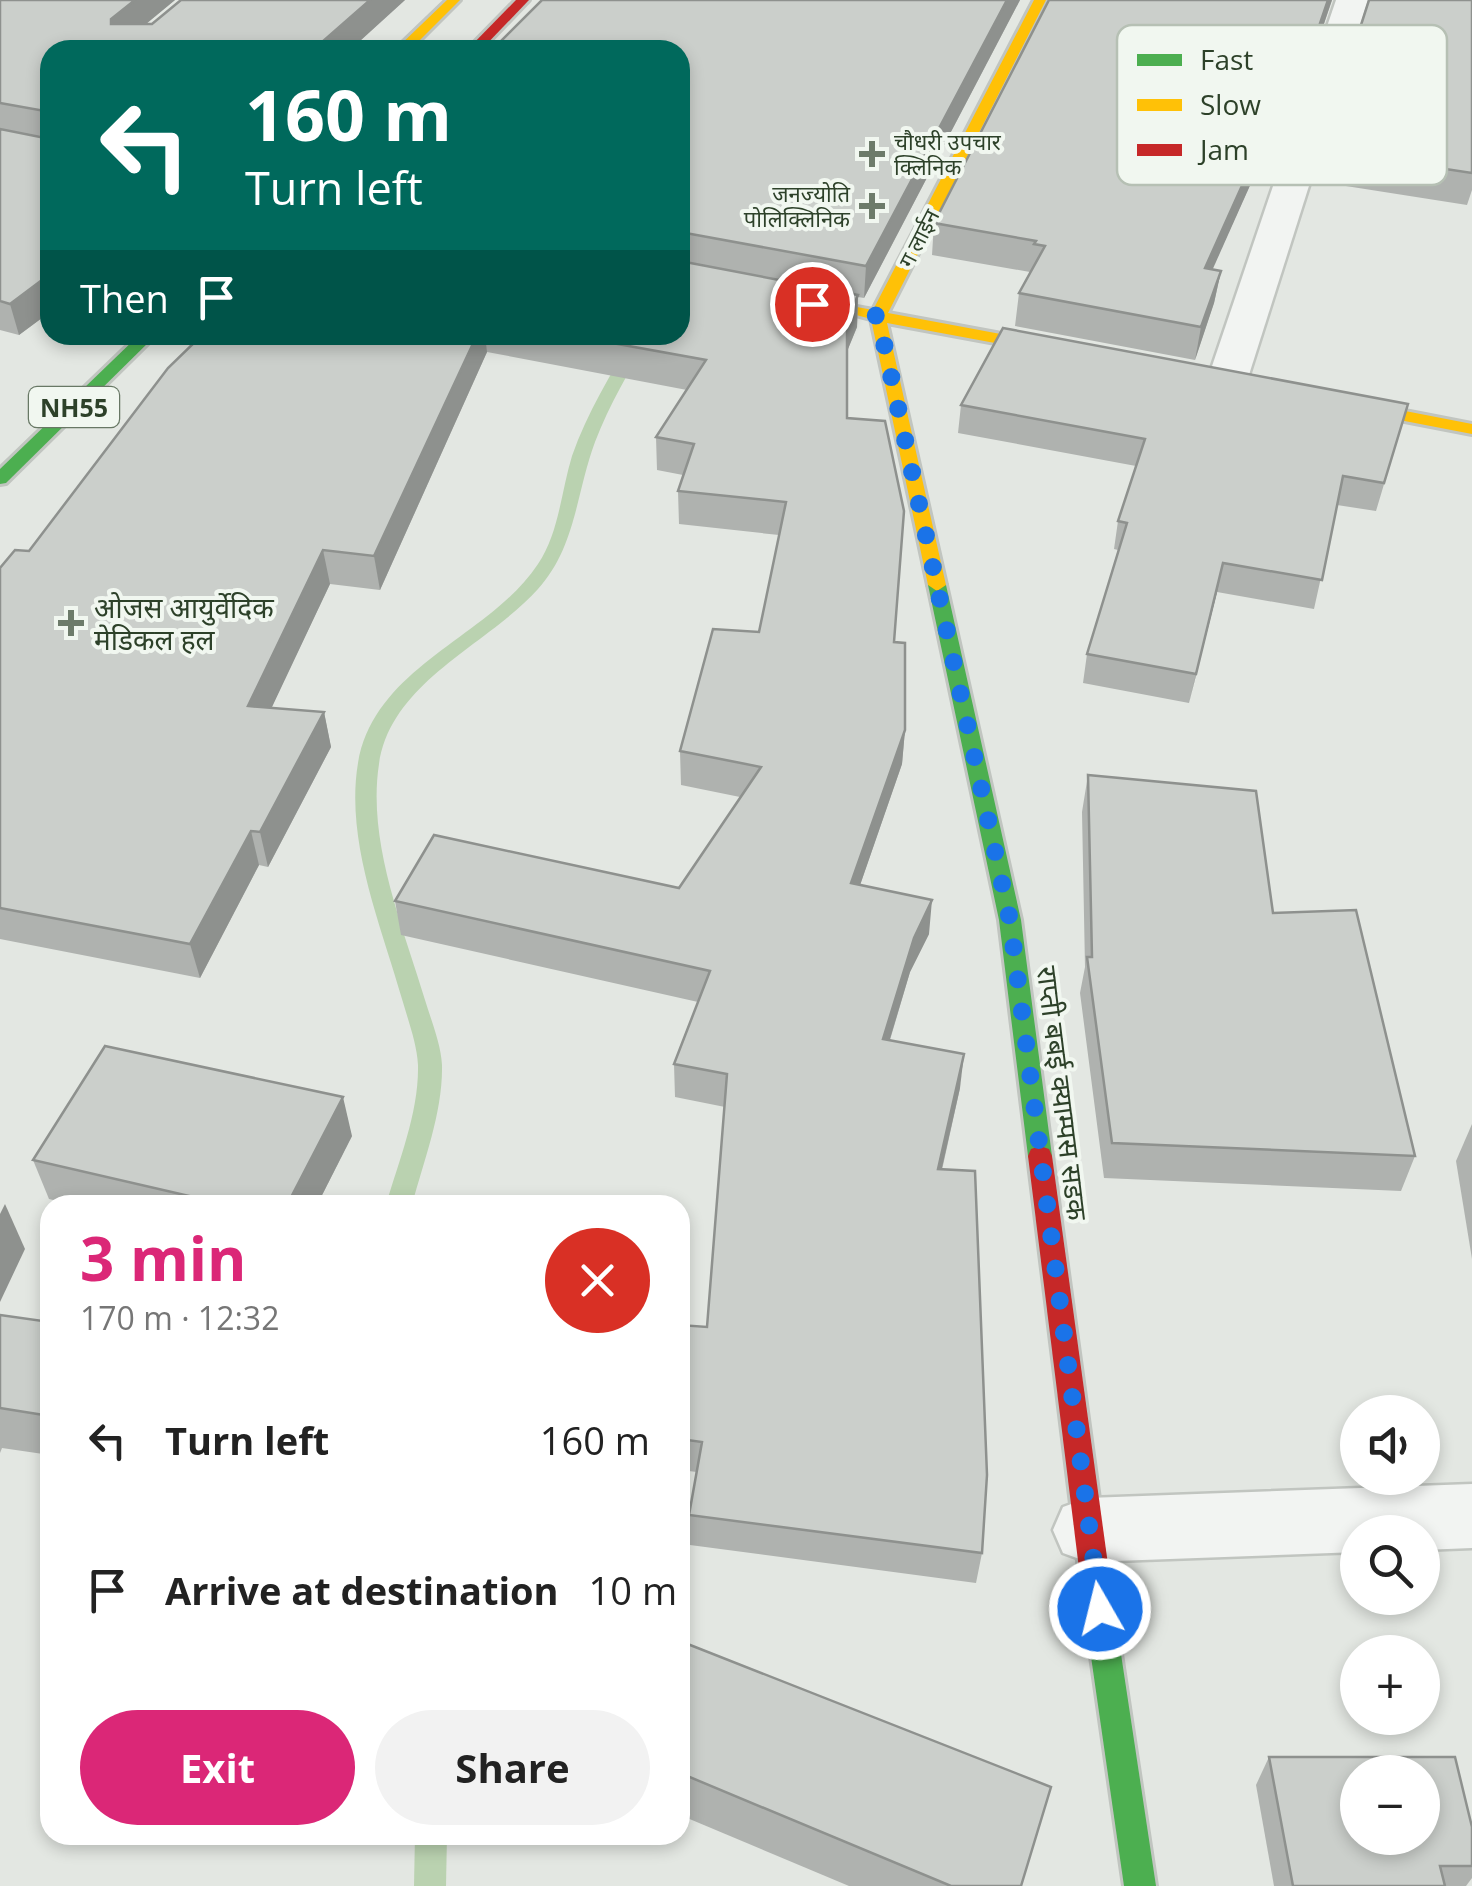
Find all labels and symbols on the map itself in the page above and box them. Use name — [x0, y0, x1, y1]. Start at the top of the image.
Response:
legend — [1117, 25, 1447, 185]
text: Fast — [1200, 40, 1253, 78]
text: Slow — [1200, 85, 1261, 123]
place label: चौधरी उपचार क्लिनिक — [894, 126, 1002, 181]
text: Jam — [1197, 130, 1249, 168]
marker: चौधरी उपचार क्लिनिक — [859, 141, 885, 167]
place label: जनज्योति पोलिक्लिनिक — [744, 178, 851, 233]
marker: जनज्योति पोलिक्लिनिक — [859, 193, 885, 219]
street label: ग लाईन — [891, 203, 946, 272]
pin — [770, 262, 855, 347]
road number: NH55 — [29, 387, 119, 427]
place label: ओजस आयुर्वेदिक मेडिकल हल — [94, 588, 274, 658]
marker: ओजस आयुर्वेदिक मेडिकल हल — [58, 610, 84, 636]
street label: राप्ती बबई क्याम्पस सडक — [1029, 964, 1098, 1223]
position arrow — [1048, 1557, 1152, 1661]

